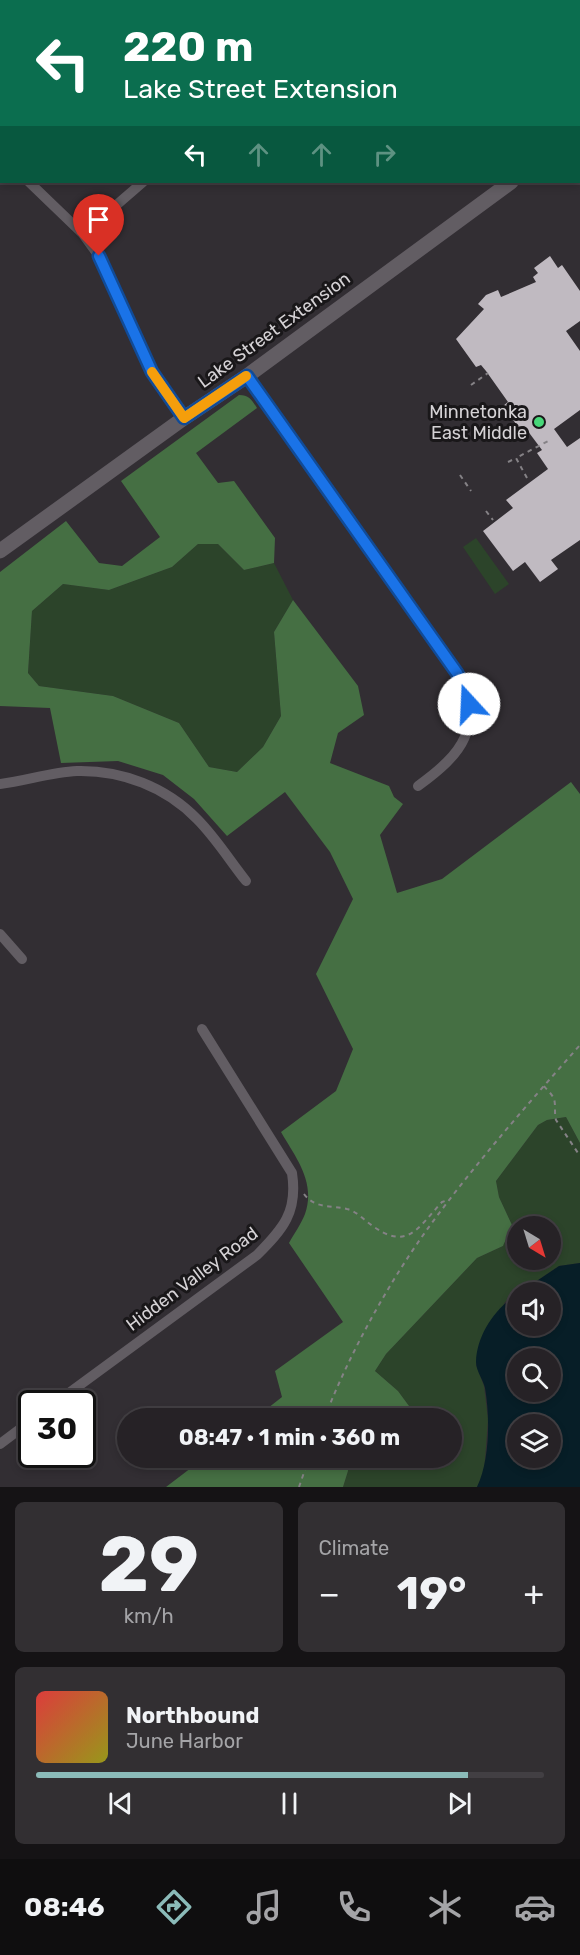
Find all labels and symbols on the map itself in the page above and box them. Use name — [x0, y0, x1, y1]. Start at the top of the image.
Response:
pin — [73, 194, 124, 256]
street label: Lake Street Extension — [193, 267, 355, 393]
place label: Minnetonka East Middle — [429, 401, 527, 444]
marker: Minnetonka East Middle — [532, 415, 546, 429]
position arrow — [437, 672, 501, 736]
north arrow — [507, 1216, 561, 1270]
street label: Hidden Valley Road — [122, 1222, 262, 1336]
speed limit sign: 30 — [18, 1390, 96, 1468]

